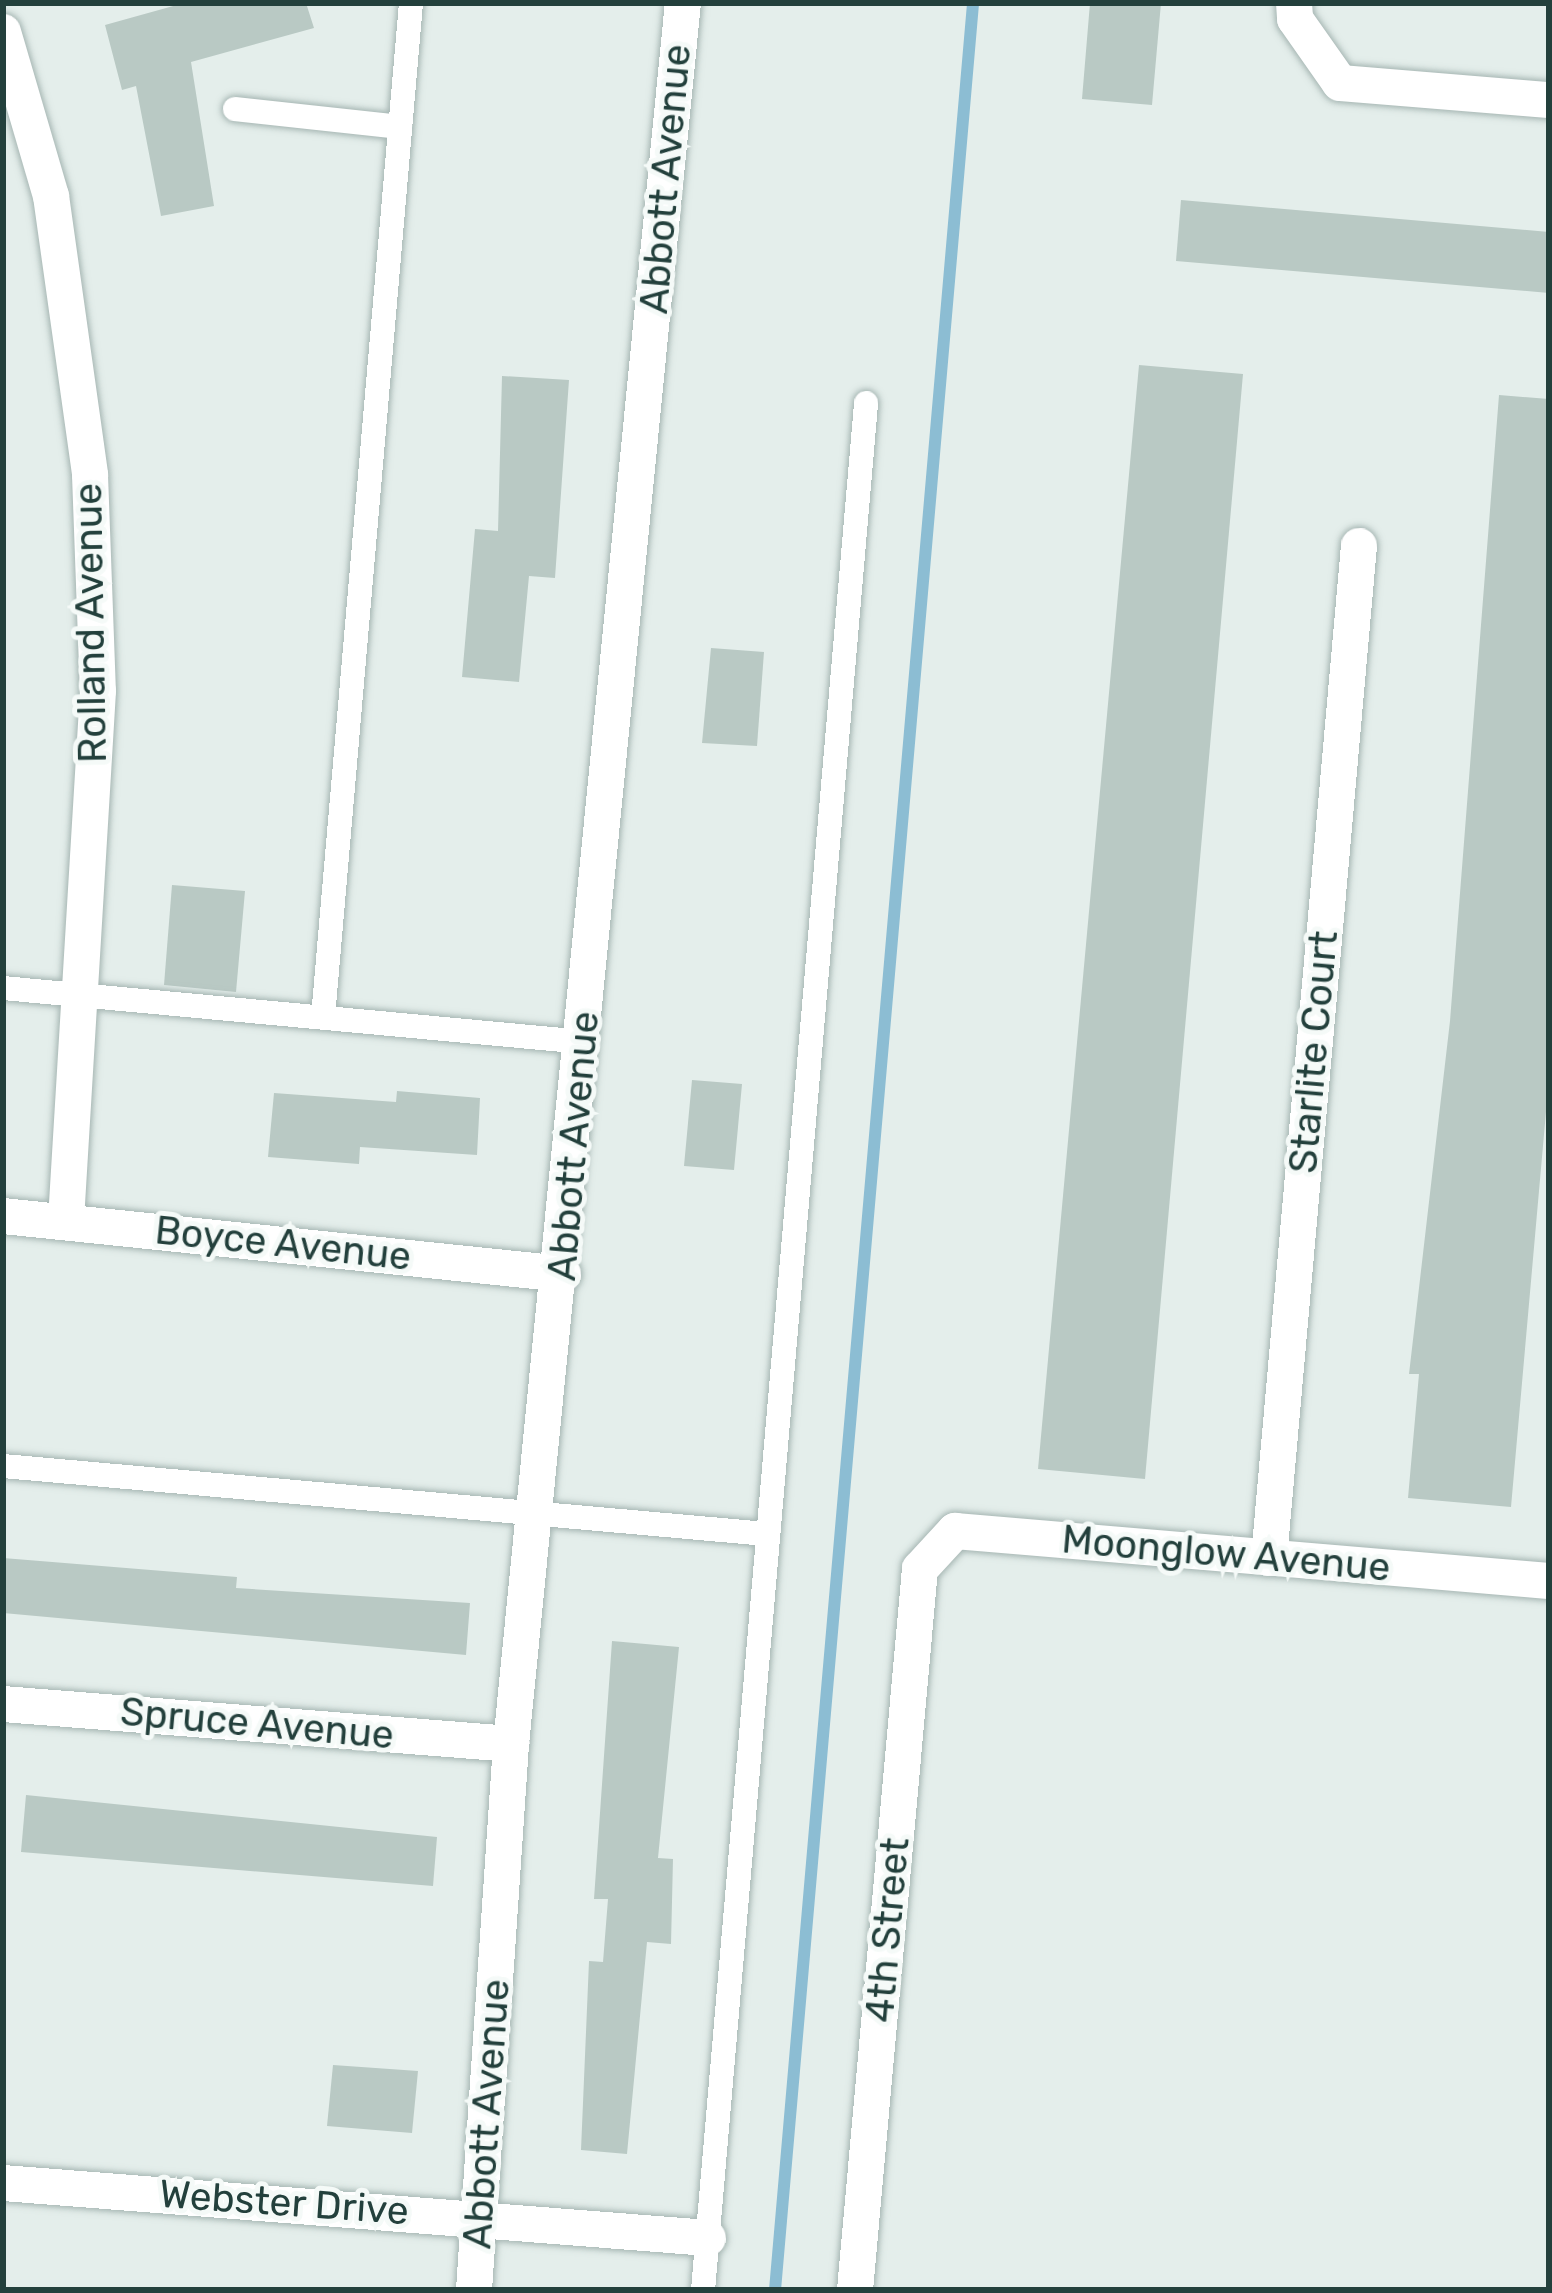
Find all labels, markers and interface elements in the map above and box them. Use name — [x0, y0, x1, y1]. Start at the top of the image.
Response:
street label: Abbott Avenue — [631, 42, 701, 316]
street label: Rolland Avenue — [65, 482, 117, 764]
street label: Starlite Court — [1280, 929, 1348, 1175]
street label: Abbott Avenue — [539, 1009, 609, 1283]
street label: Boyce Avenue — [152, 1207, 414, 1281]
street label: Moonglow Avenue — [1059, 1516, 1393, 1592]
street label: Spruce Avenue — [118, 1689, 396, 1759]
street label: 4th Street — [857, 1836, 919, 2024]
street label: Abbott Avenue — [454, 1977, 520, 2251]
street label: Webster Drive — [157, 2171, 411, 2235]

